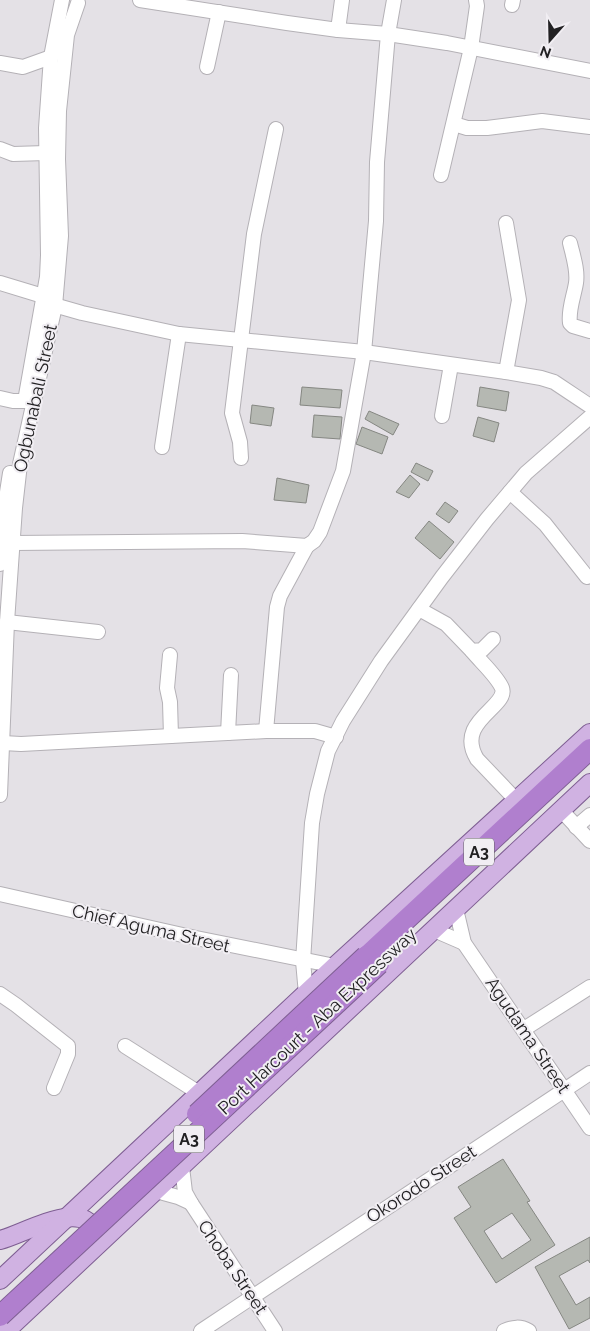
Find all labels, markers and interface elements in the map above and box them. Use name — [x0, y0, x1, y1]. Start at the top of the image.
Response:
north arrow — [525, 15, 575, 65]
text: N — [538, 43, 553, 62]
street label: Ogbunabali Street — [9, 322, 61, 474]
road number: A3 — [464, 839, 494, 866]
street label: Chief Aguma Street — [70, 900, 232, 956]
street label: Port Harcourt - Aba Expressway — [213, 923, 421, 1119]
street label: Agudama Street — [481, 973, 575, 1097]
road number: A3 — [174, 1126, 204, 1152]
street label: Okorodo Street — [362, 1141, 480, 1227]
street label: Choba Street — [194, 1216, 272, 1318]

